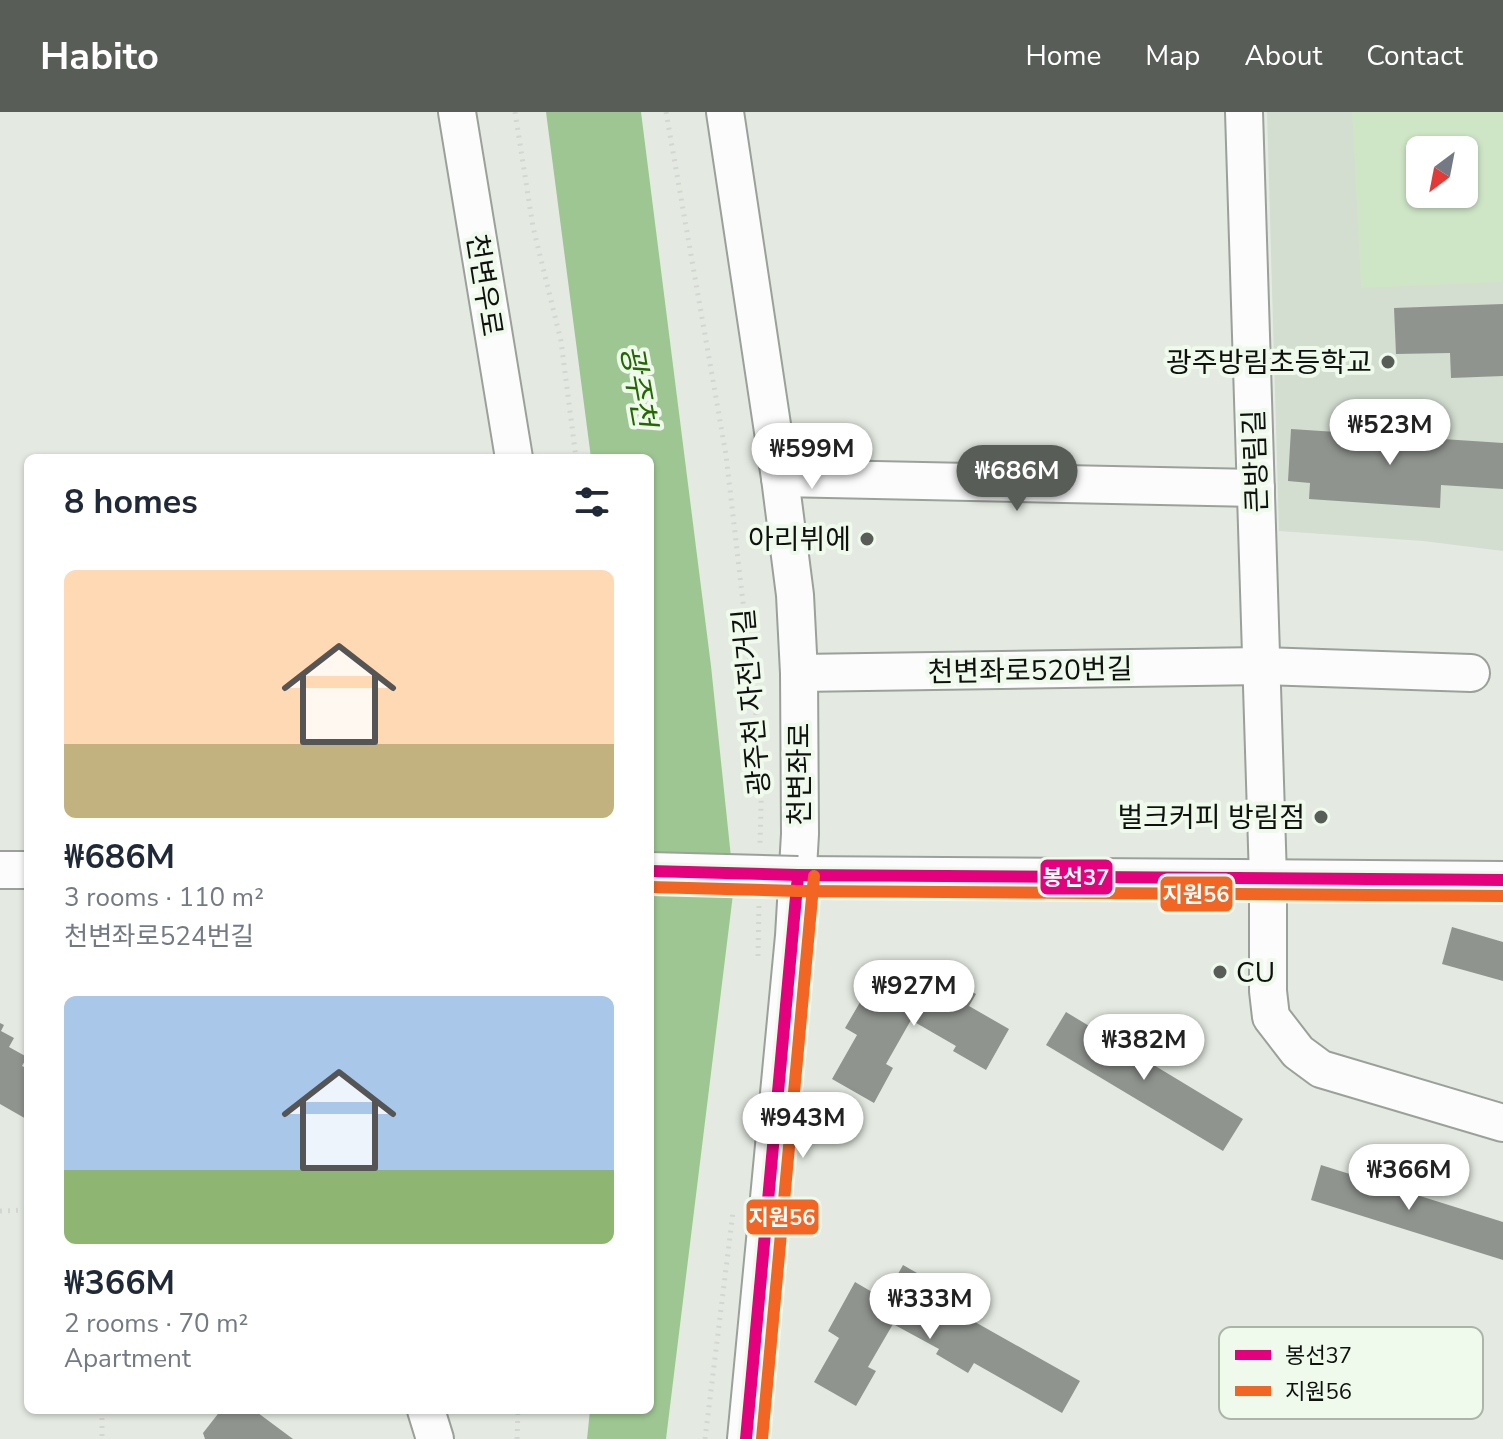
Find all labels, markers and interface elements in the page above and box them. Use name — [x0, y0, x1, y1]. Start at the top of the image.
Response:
text: Habito — [40, 31, 159, 82]
text: Home — [1026, 37, 1101, 75]
text: Map — [1145, 37, 1200, 75]
text: About — [1244, 37, 1322, 75]
text: Contact — [1366, 37, 1463, 75]
north arrow — [1406, 136, 1478, 208]
map controls — [1406, 136, 1478, 208]
street label: 천변우로 — [457, 231, 511, 339]
water label: 광주천 — [610, 342, 665, 434]
place label: 광주방림초등학교 — [1166, 344, 1372, 382]
marker: 광주방림초등학교 — [1379, 353, 1397, 371]
pin: ₩523M — [1334, 399, 1446, 467]
text: ₩523M — [1348, 407, 1432, 442]
street label: 큰방림길 — [1235, 409, 1277, 513]
pin: ₩599M — [756, 423, 868, 491]
text: ₩599M — [770, 431, 854, 466]
pin: ₩686M — [961, 445, 1073, 513]
text: ₩686M — [975, 453, 1059, 488]
text: 8 homes — [64, 479, 198, 525]
icon: filters — [570, 480, 614, 524]
place label: 아리뷔에 — [748, 521, 851, 559]
marker: 아리뷔에 — [858, 530, 876, 548]
street label: 광주천 자전거길 — [725, 607, 779, 797]
icon: home — [267, 622, 411, 766]
street label: 천변좌로520번길 — [927, 650, 1133, 692]
street label: 천변좌로 — [781, 722, 819, 826]
place label: 벌크커피 방림점 — [1117, 799, 1305, 837]
marker: 벌크커피 방림점 — [1312, 808, 1330, 826]
text: ₩686M — [64, 834, 175, 880]
line badge: 봉선37 — [1039, 858, 1114, 896]
text: 봉선37 — [1043, 863, 1109, 893]
line badge: 지원56 — [1159, 875, 1234, 913]
text: 3 rooms · 110 m² — [64, 880, 264, 915]
text: 지원56 — [1163, 880, 1229, 910]
text: 천변좌로524번길 — [64, 919, 254, 954]
place label: CU — [1236, 954, 1275, 992]
pin: ₩927M — [858, 960, 970, 1028]
marker: CU — [1211, 963, 1229, 981]
text: ₩927M — [872, 968, 956, 1003]
pin: ₩382M — [1088, 1014, 1200, 1082]
text: ₩382M — [1102, 1022, 1186, 1057]
icon: home — [267, 1048, 411, 1192]
pin: ₩943M — [747, 1092, 859, 1160]
text: ₩943M — [761, 1100, 845, 1135]
pin: ₩366M — [1353, 1144, 1465, 1212]
text: ₩366M — [1367, 1152, 1451, 1187]
line badge: 지원56 — [745, 1198, 820, 1236]
text: 지원56 — [749, 1203, 815, 1233]
text: ₩366M — [64, 1260, 175, 1306]
pin: ₩333M — [874, 1273, 986, 1341]
text: ₩333M — [888, 1281, 972, 1316]
text: 2 rooms · 70 m² — [64, 1306, 248, 1341]
legend — [1219, 1327, 1483, 1419]
text: Apartment — [64, 1341, 191, 1376]
text: 봉선37 — [1285, 1341, 1352, 1371]
text: 지원56 — [1285, 1377, 1352, 1407]

